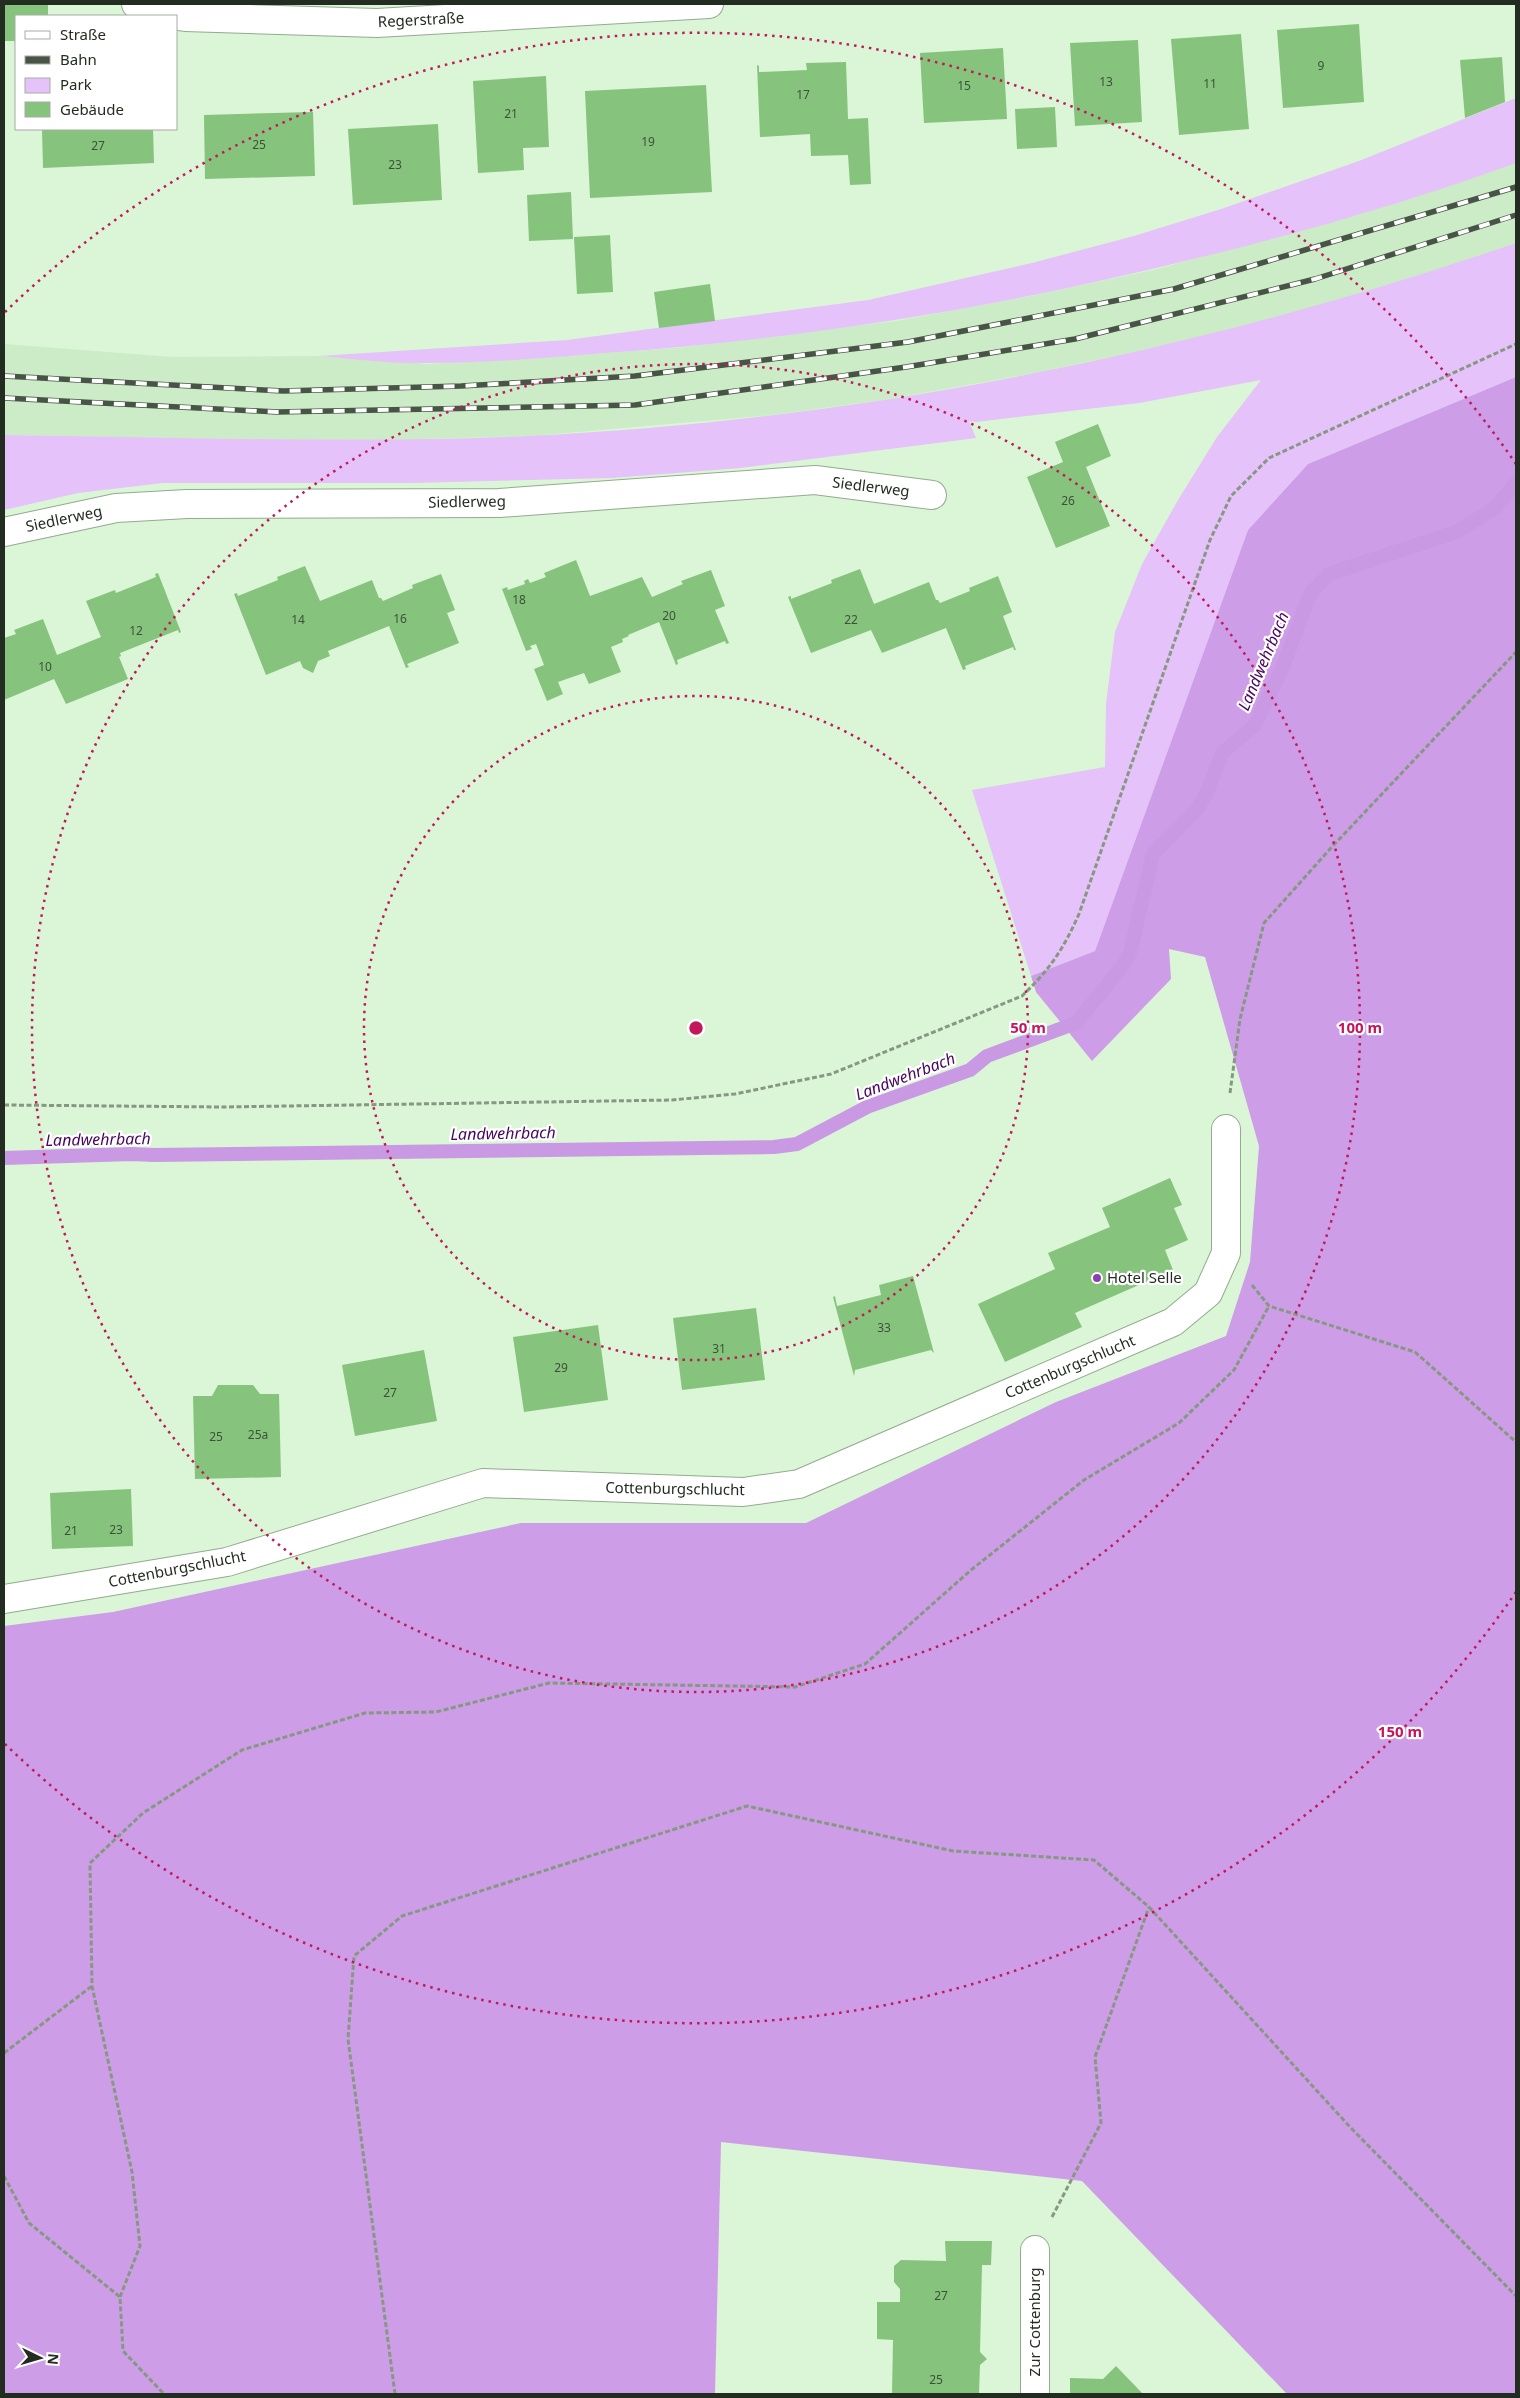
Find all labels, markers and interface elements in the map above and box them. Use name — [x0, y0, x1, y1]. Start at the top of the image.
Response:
street label: Regerstraße — [377, 7, 465, 31]
legend — [15, 15, 178, 130]
text: Straße — [60, 24, 106, 44]
text: Bahn — [60, 49, 97, 69]
house number: 9 — [1318, 57, 1325, 74]
house number: 13 — [1099, 73, 1113, 90]
text: Park — [60, 74, 92, 94]
house number: 11 — [1203, 75, 1217, 92]
house number: 15 — [957, 77, 971, 94]
house number: 17 — [796, 86, 810, 103]
text: Gebäude — [60, 99, 124, 119]
house number: 21 — [504, 105, 518, 122]
house number: 19 — [641, 133, 655, 150]
house number: 25 — [252, 136, 266, 153]
house number: 27 — [91, 137, 105, 154]
house number: 23 — [388, 156, 402, 173]
street label: Siedlerweg — [831, 471, 911, 501]
street label: Siedlerweg — [428, 490, 506, 512]
house number: 26 — [1061, 492, 1075, 509]
street label: Siedlerweg — [24, 500, 104, 536]
house number: 18 — [512, 591, 526, 608]
house number: 20 — [662, 607, 676, 624]
water label: Landwehrbach — [1232, 608, 1294, 714]
house number: 16 — [393, 610, 407, 627]
house number: 14 — [291, 611, 305, 628]
house number: 22 — [844, 611, 858, 628]
house number: 12 — [129, 622, 143, 639]
house number: 10 — [38, 658, 52, 675]
text: 50 m — [1010, 1017, 1046, 1037]
text: 100 m — [1338, 1017, 1382, 1037]
centre of rings — [687, 1019, 705, 1037]
water label: Landwehrbach — [852, 1047, 958, 1105]
water label: Landwehrbach — [450, 1121, 556, 1145]
water label: Landwehrbach — [45, 1127, 151, 1151]
place label: Hotel Selle — [1107, 1267, 1182, 1287]
marker: Hotel Selle — [1091, 1272, 1103, 1284]
house number: 33 — [877, 1319, 891, 1336]
street label: Cottenburgschlucht — [1001, 1329, 1138, 1403]
house number: 31 — [712, 1340, 726, 1357]
house number: 29 — [554, 1359, 568, 1376]
house number: 27 — [383, 1384, 397, 1401]
house number: 25a — [248, 1426, 268, 1443]
house number: 25 — [209, 1428, 223, 1445]
street label: Cottenburgschlucht — [605, 1477, 746, 1499]
house number: 23 — [109, 1521, 123, 1538]
house number: 21 — [64, 1522, 78, 1539]
street label: Cottenburgschlucht — [106, 1545, 248, 1591]
text: 150 m — [1378, 1721, 1422, 1741]
street label: Zur Cottenburg — [1024, 2268, 1044, 2376]
house number: 27 — [934, 2287, 948, 2304]
north arrow — [15, 2333, 65, 2383]
text: N — [43, 2353, 63, 2366]
house number: 25 — [929, 2371, 943, 2388]

